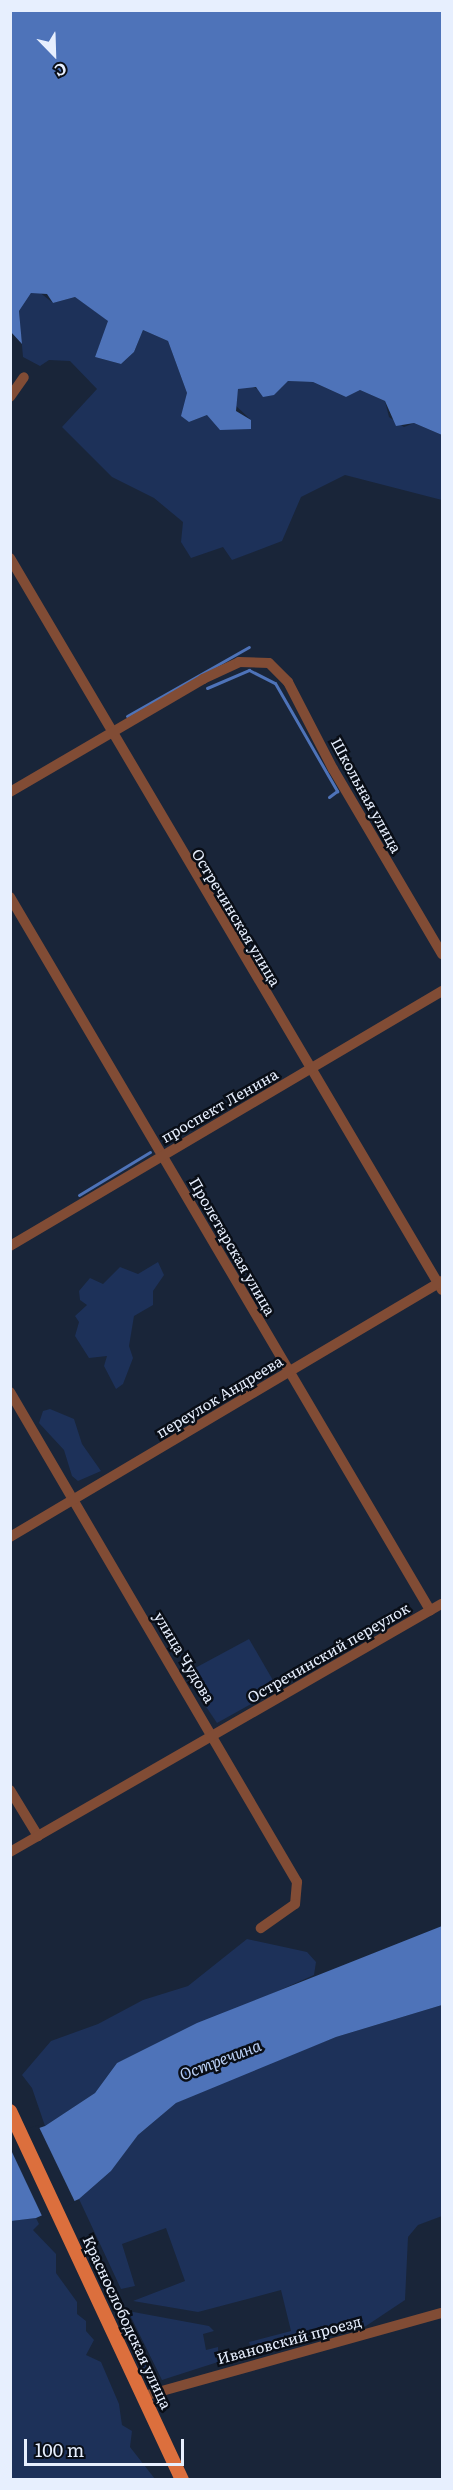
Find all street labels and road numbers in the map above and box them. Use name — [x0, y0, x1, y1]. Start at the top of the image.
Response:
street label: Школьная улица — [328, 734, 406, 856]
street label: Остречинская улица — [189, 845, 285, 989]
street label: проспект Ленина — [157, 1064, 281, 1146]
street label: Пролетарская улица — [186, 1174, 280, 1318]
street label: переулок Андреева — [152, 1351, 286, 1441]
street label: Остречинский переулок — [244, 1598, 412, 1706]
street label: улица Чудова — [151, 1608, 219, 1706]
street label: Краснослободская улица — [80, 2232, 176, 2412]
street label: Ивановский проезд — [215, 2311, 363, 2367]

